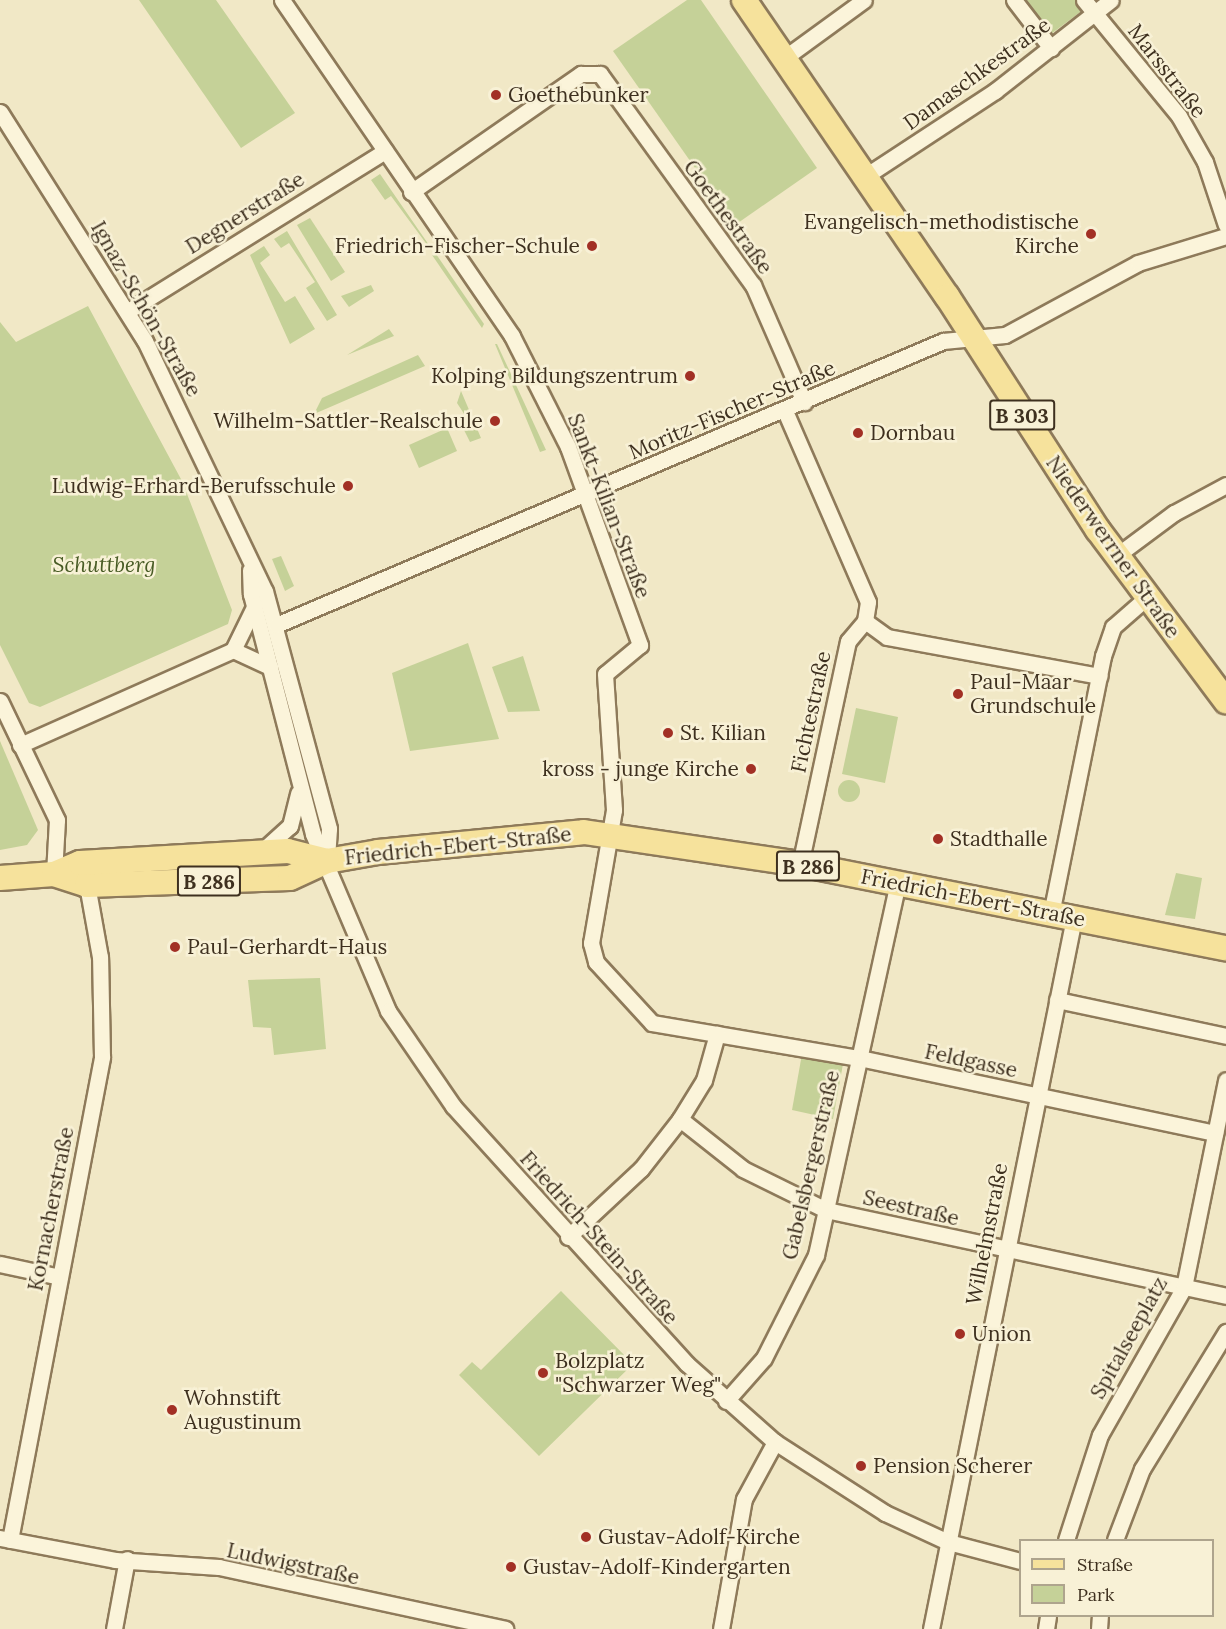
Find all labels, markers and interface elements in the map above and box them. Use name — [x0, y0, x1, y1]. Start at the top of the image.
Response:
street label: Damaschkestraße — [899, 12, 1055, 136]
street label: Marsstraße — [1123, 19, 1211, 123]
place label: Goethebunker — [508, 82, 649, 108]
marker: Goethebunker — [489, 88, 503, 102]
street label: Goethestraße — [678, 155, 778, 279]
street label: Degnerstraße — [181, 166, 309, 260]
place label: Evangelisch-methodistische Kirche — [804, 209, 1079, 259]
street label: Ignaz-Schön-Straße — [85, 217, 207, 401]
marker: Evangelisch-methodistische Kirche — [1084, 227, 1098, 241]
place label: Friedrich-Fischer-Schule — [335, 233, 580, 259]
marker: Friedrich-Fischer-Schule — [585, 239, 599, 253]
street label: Moritz-Fischer-Straße — [625, 355, 839, 465]
place label: Kolping Bildungszentrum — [431, 363, 678, 389]
marker: Kolping Bildungszentrum — [683, 369, 697, 383]
road number: B 303 — [989, 398, 1055, 432]
place label: Wilhelm-Sattler-Realschule — [213, 408, 483, 434]
street label: Sankt-Kilian-Straße — [562, 410, 656, 602]
marker: Wilhelm-Sattler-Realschule — [488, 414, 502, 428]
place label: Dornbau — [870, 420, 955, 446]
marker: Dornbau — [851, 426, 865, 440]
street label: Niederwerrner Straße — [1041, 451, 1185, 643]
place label: Ludwig-Erhard-Berufsschule — [52, 473, 336, 499]
marker: Ludwig-Erhard-Berufsschule — [341, 479, 355, 493]
park label: Schuttberg — [53, 552, 155, 578]
street label: Fichtestraße — [786, 649, 836, 775]
place label: Paul-Maar Grundschule — [970, 669, 1096, 719]
marker: Paul-Maar Grundschule — [951, 687, 965, 701]
place label: St. Kilian — [680, 720, 766, 746]
marker: St. Kilian — [661, 726, 675, 740]
place label: kross - junge Kirche — [542, 756, 739, 782]
marker: kross - junge Kirche — [744, 762, 758, 776]
street label: Friedrich-Ebert-Straße — [343, 822, 573, 870]
place label: Stadthalle — [950, 826, 1048, 852]
marker: Stadthalle — [931, 832, 945, 846]
road number: B 286 — [775, 849, 841, 883]
road number: B 286 — [176, 864, 242, 898]
street label: Friedrich-Ebert-Straße — [859, 864, 1087, 932]
place label: Paul-Gerhardt-Haus — [187, 934, 387, 960]
marker: Paul-Gerhardt-Haus — [168, 940, 182, 954]
street label: Feldgasse — [922, 1039, 1020, 1083]
street label: Gabelsbergerstraße — [777, 1068, 845, 1262]
street label: Kornacherstraße — [23, 1125, 79, 1293]
street label: Friedrich-Stein-Straße — [515, 1146, 683, 1330]
street label: Wilhelmstraße — [961, 1161, 1013, 1307]
street label: Seestraße — [860, 1185, 962, 1231]
street label: Spitalseeplatz — [1085, 1273, 1173, 1403]
place label: Union — [972, 1321, 1031, 1347]
marker: Union — [953, 1327, 967, 1341]
place label: Bolzplatz "Schwarzer Weg" — [555, 1348, 721, 1398]
marker: Bolzplatz "Schwarzer Weg" — [536, 1366, 550, 1380]
place label: Wohnstift Augustinum — [184, 1385, 302, 1435]
marker: Wohnstift Augustinum — [165, 1403, 179, 1417]
place label: Pension Scherer — [873, 1453, 1032, 1479]
marker: Pension Scherer — [854, 1459, 868, 1473]
place label: Gustav-Adolf-Kirche — [598, 1524, 800, 1550]
marker: Gustav-Adolf-Kirche — [579, 1530, 593, 1544]
street label: Ludwigstraße — [224, 1538, 362, 1590]
legend — [1019, 1539, 1214, 1617]
text: Straße — [1077, 1553, 1133, 1576]
place label: Gustav-Adolf-Kindergarten — [523, 1554, 791, 1580]
marker: Gustav-Adolf-Kindergarten — [504, 1560, 518, 1574]
text: Park — [1077, 1583, 1114, 1606]

